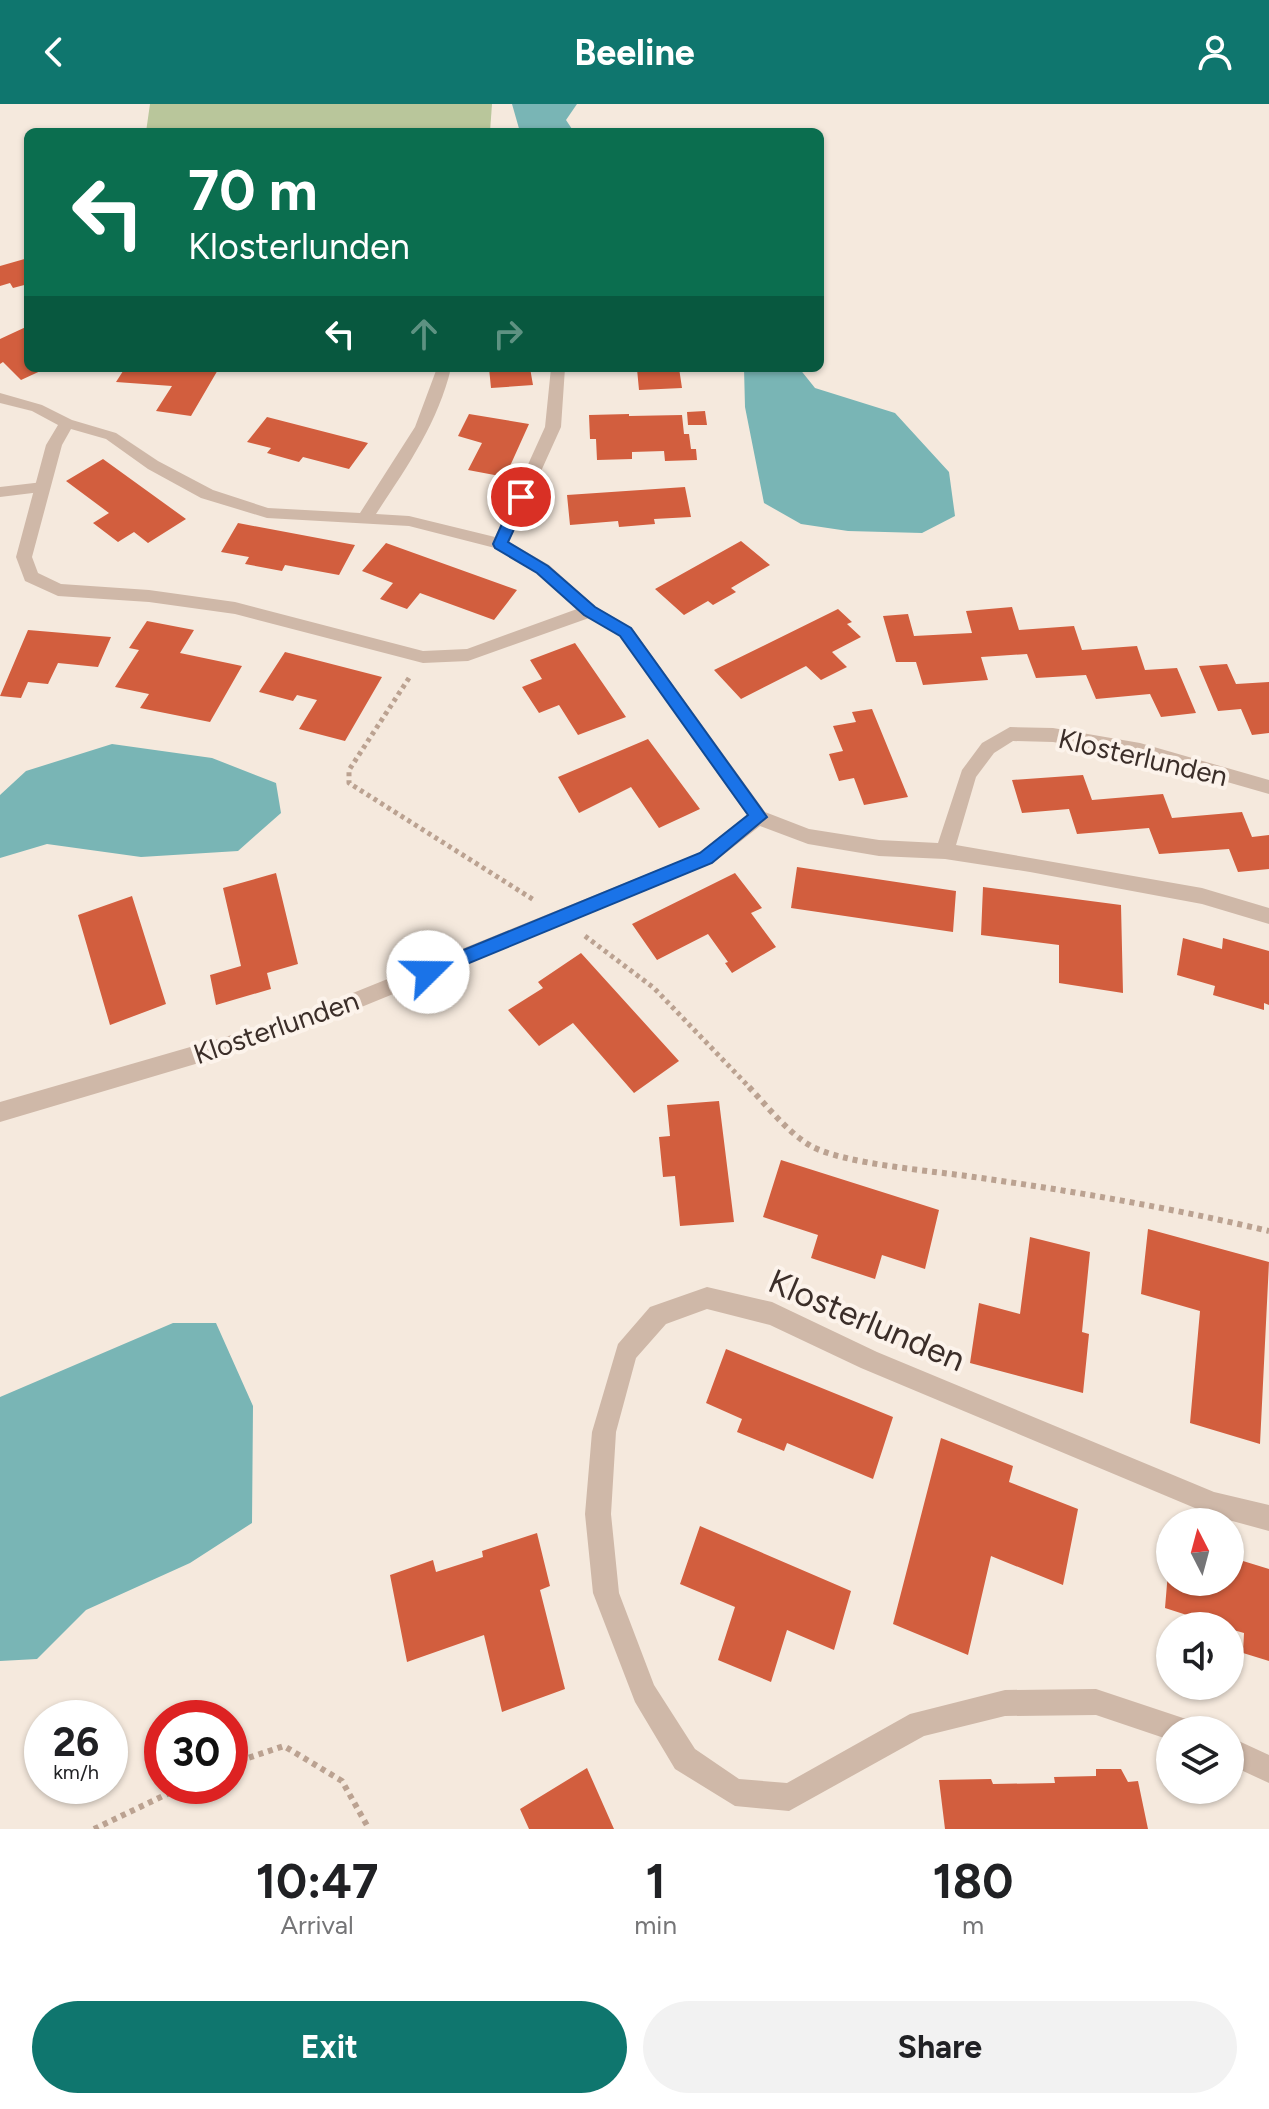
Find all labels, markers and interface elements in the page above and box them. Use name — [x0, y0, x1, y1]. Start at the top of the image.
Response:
icon: back — [32, 30, 76, 74]
icon: person — [1193, 30, 1237, 74]
text: Beeline — [574, 31, 695, 74]
text: 70 m — [188, 157, 318, 224]
icon: left — [56, 160, 160, 264]
text: Klosterlunden — [188, 225, 410, 268]
icon: left — [318, 312, 362, 356]
icon: ahead — [402, 312, 446, 356]
icon: right — [486, 312, 530, 356]
pin — [487, 463, 555, 531]
icon: arrive — [499, 475, 543, 519]
street label: Klosterlunden — [1055, 721, 1231, 793]
position arrow — [386, 930, 470, 1014]
street label: Klosterlunden — [189, 983, 363, 1071]
street label: Klosterlunden — [762, 1261, 971, 1380]
north arrow — [1156, 1508, 1244, 1596]
map controls — [1156, 1508, 1244, 1804]
button: sound — [1156, 1612, 1244, 1700]
speed limit sign: 30 — [144, 1700, 248, 1804]
button: layers — [1156, 1716, 1244, 1804]
text: 26 — [53, 1718, 99, 1766]
text: km/h — [53, 1760, 99, 1784]
text: 10:47 — [256, 1852, 379, 1910]
text: 1 — [645, 1852, 666, 1910]
text: 180 — [933, 1852, 1013, 1910]
text: Arrival — [280, 1909, 354, 1941]
text: min — [634, 1909, 677, 1941]
text: m — [962, 1909, 984, 1941]
button: Exit — [32, 2001, 627, 2093]
button: Share — [643, 2001, 1237, 2093]

